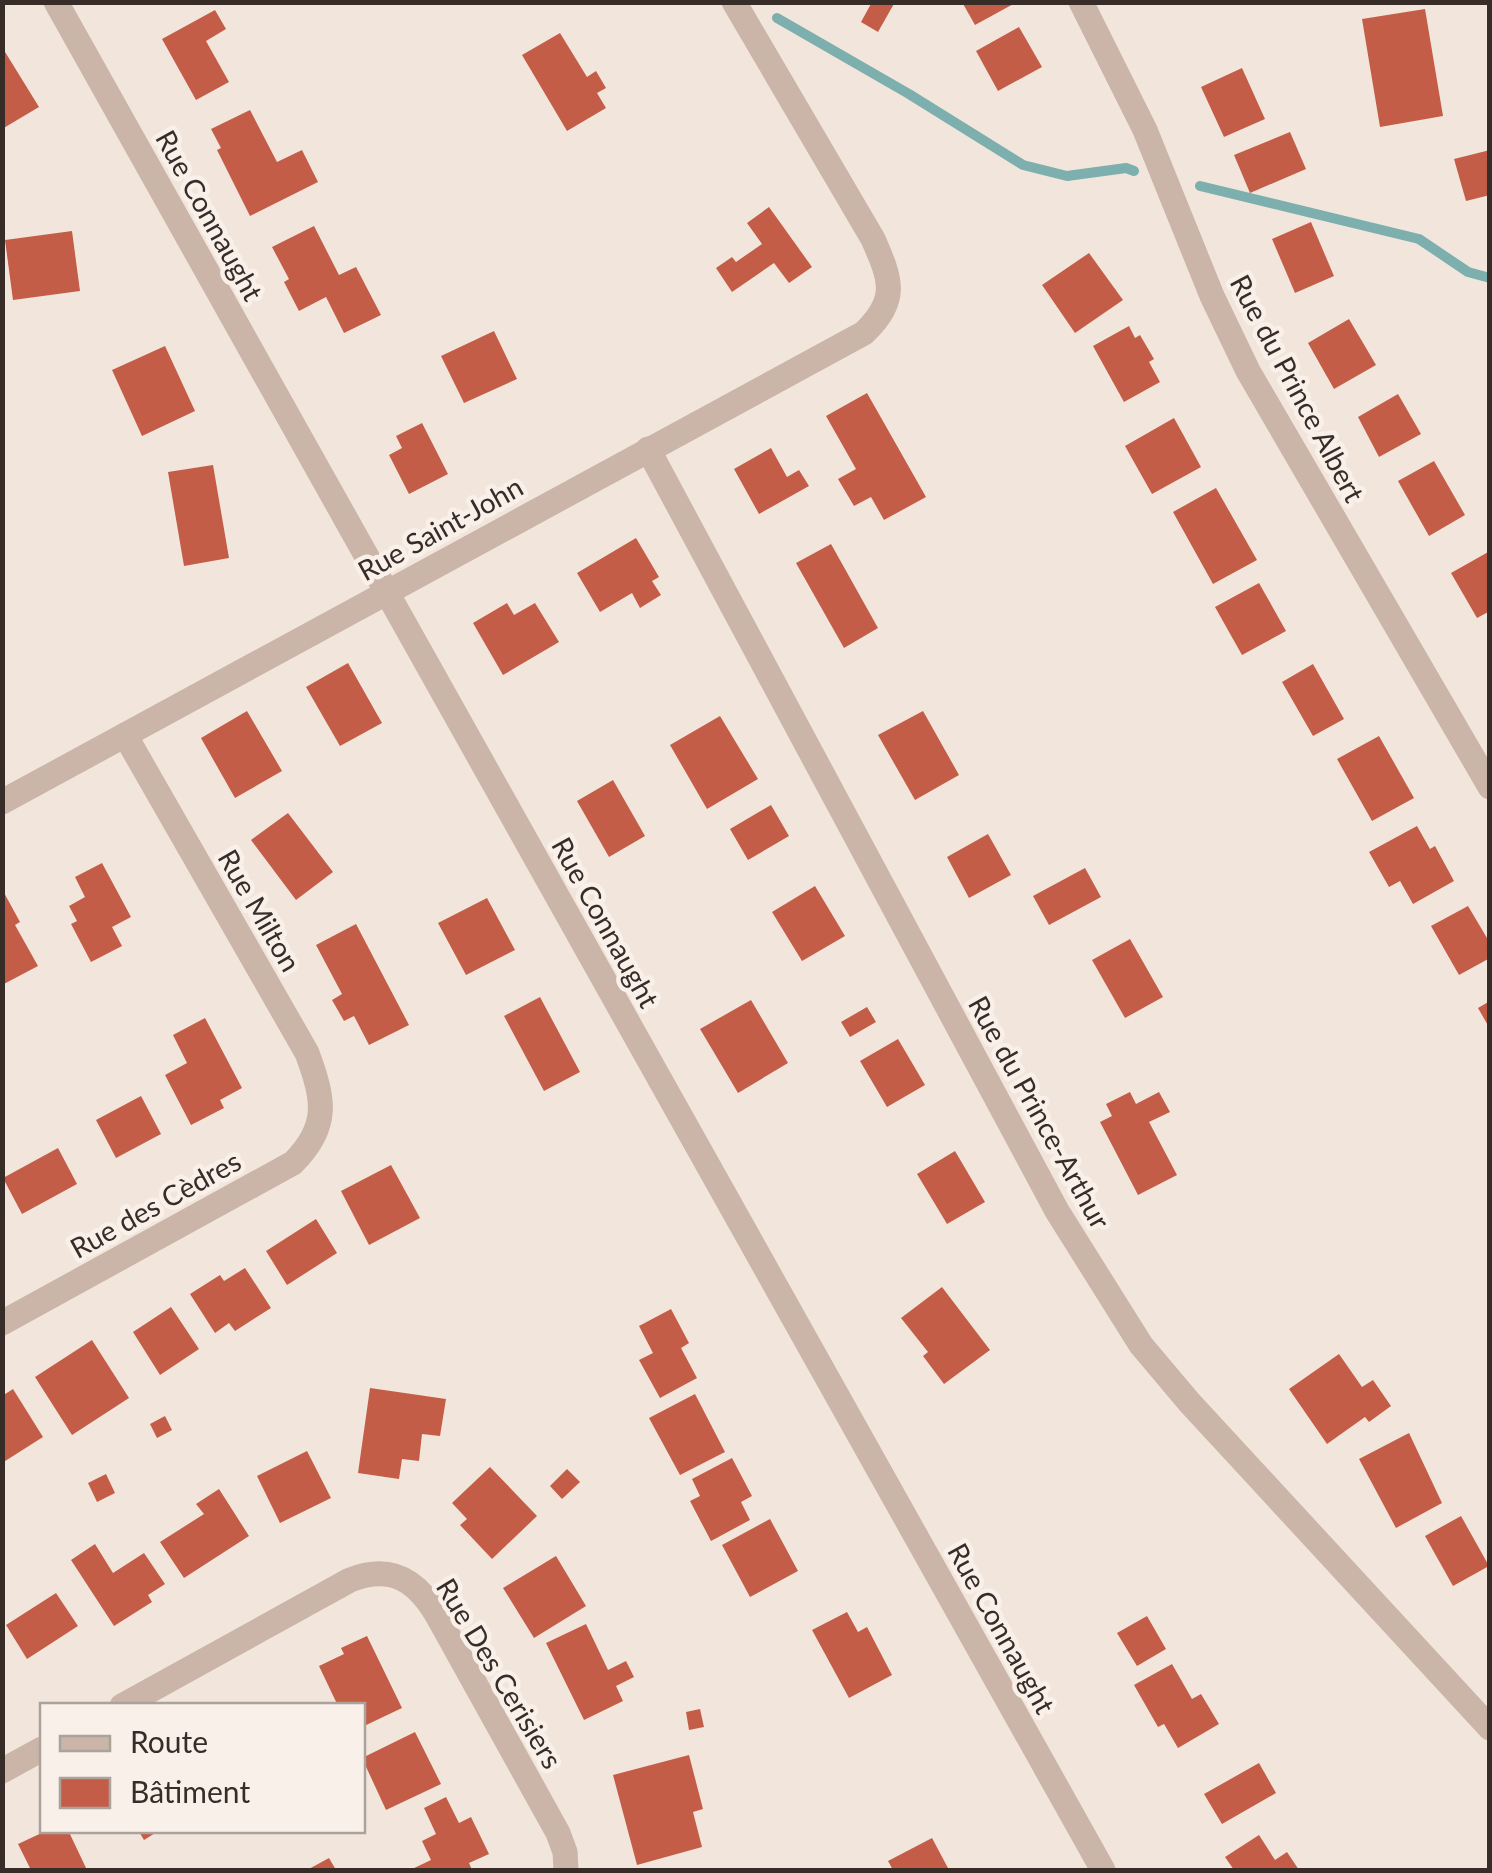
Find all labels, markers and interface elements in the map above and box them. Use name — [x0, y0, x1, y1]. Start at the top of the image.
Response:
street label: Rue Connaught — [149, 124, 271, 306]
street label: Rue du Prince Albert — [1224, 269, 1372, 507]
street label: Rue Saint-John — [352, 469, 528, 587]
street label: Rue Connaught — [545, 831, 667, 1013]
street label: Rue Milton — [211, 843, 309, 977]
street label: Rue du Prince-Arthur — [962, 990, 1118, 1234]
street label: Rue des Cèdres — [64, 1143, 246, 1265]
street label: Rue Connaught — [941, 1537, 1063, 1719]
street label: Rue Des Cerisiers — [430, 1572, 570, 1774]
legend — [40, 1703, 365, 1833]
text: Route — [130, 1723, 208, 1759]
text: Bâtiment — [130, 1773, 250, 1809]

